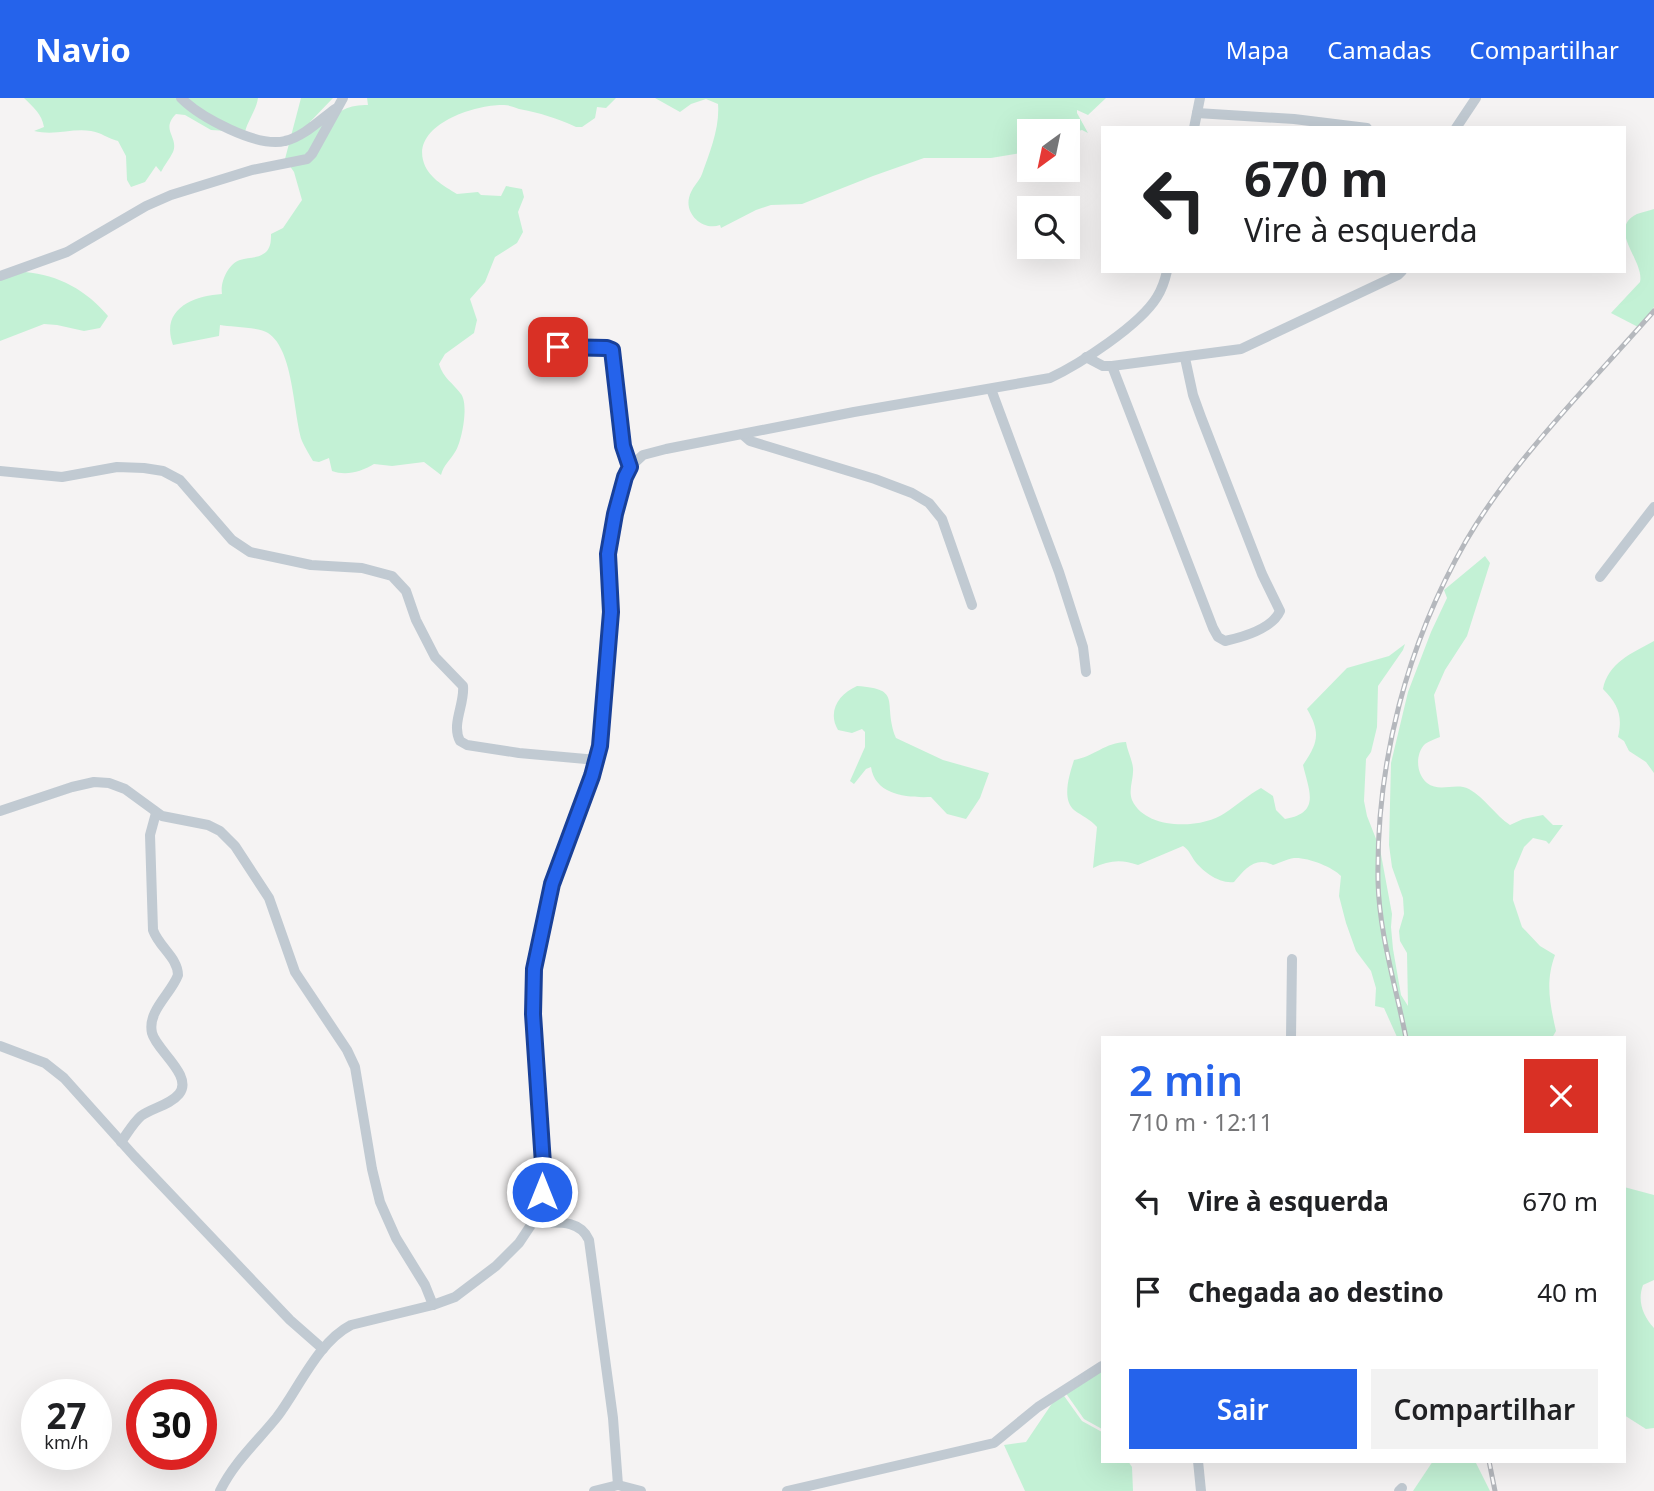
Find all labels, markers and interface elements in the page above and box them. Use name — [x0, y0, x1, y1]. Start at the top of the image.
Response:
text: Navio — [35, 27, 131, 72]
text: Mapa — [1226, 33, 1289, 66]
text: Camadas — [1327, 33, 1431, 66]
text: Compartilhar — [1469, 33, 1619, 66]
north arrow — [1017, 119, 1080, 182]
map controls — [1017, 119, 1080, 259]
text: 670 m — [1244, 145, 1389, 211]
icon: left — [1129, 154, 1220, 245]
button: search — [1017, 196, 1080, 259]
text: Vire à esquerda — [1244, 208, 1478, 251]
pin — [528, 317, 588, 377]
icon: arrive — [539, 328, 577, 366]
text: 2 min — [1129, 1051, 1243, 1108]
button: close — [1524, 1059, 1598, 1133]
text: 710 m · 12:11 — [1129, 1106, 1273, 1138]
position arrow — [505, 1155, 579, 1229]
icon: left — [1129, 1182, 1167, 1220]
text: Vire à esquerda — [1188, 1183, 1389, 1219]
text: 670 m — [1522, 1183, 1598, 1219]
icon: arrive — [1129, 1273, 1167, 1311]
text: Chegada ao destino — [1188, 1274, 1444, 1310]
text: 40 m — [1537, 1274, 1598, 1310]
button: Sair — [1129, 1369, 1357, 1449]
button: Compartilhar — [1371, 1369, 1598, 1449]
speed limit sign: 30 — [126, 1379, 217, 1470]
text: 27 — [46, 1392, 87, 1439]
text: km/h — [44, 1430, 89, 1454]

